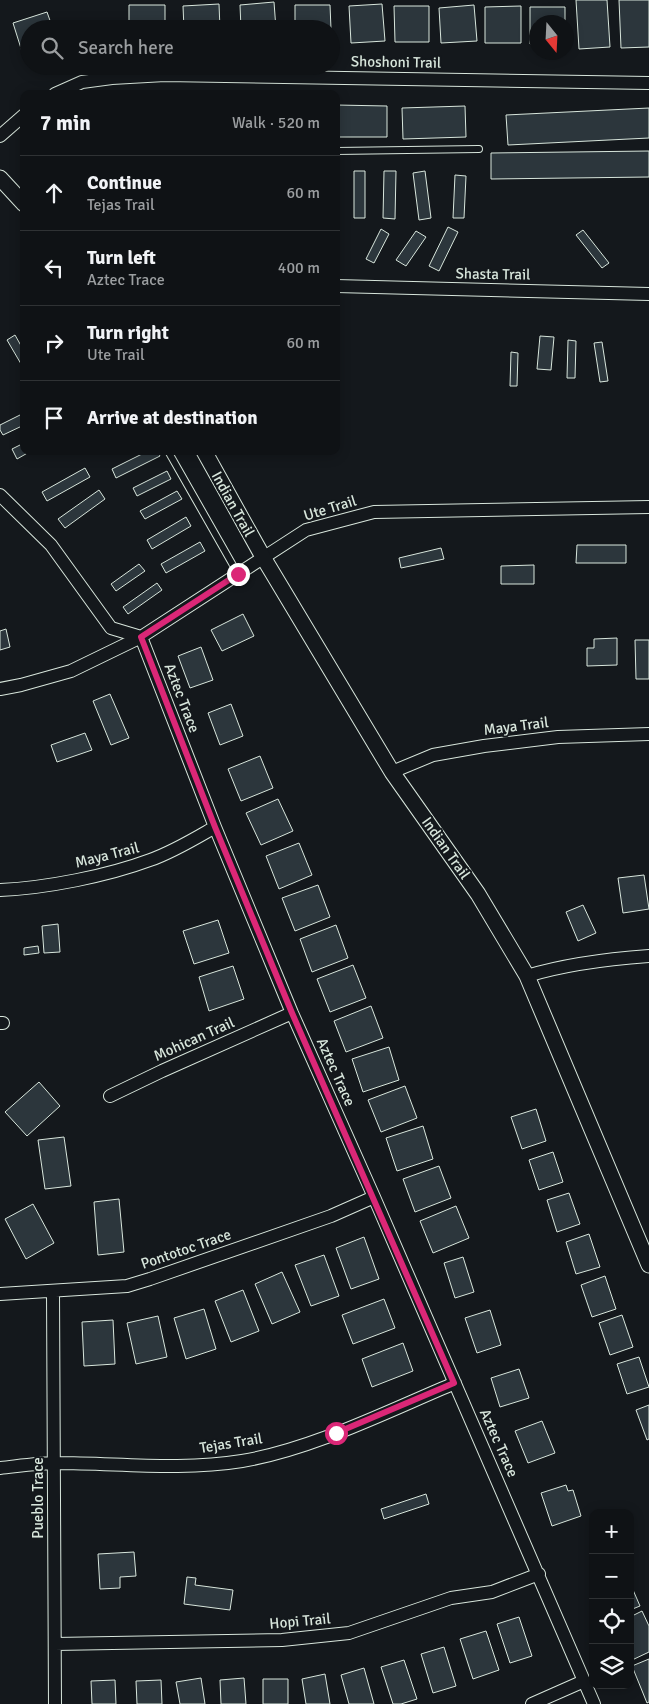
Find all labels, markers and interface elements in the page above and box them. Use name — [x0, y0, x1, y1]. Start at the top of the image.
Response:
north arrow — [529, 15, 574, 60]
search box — [20, 20, 340, 75]
icon: search — [38, 34, 66, 62]
text: Search here — [78, 36, 174, 60]
street label: Shoshoni Trail — [351, 52, 441, 72]
text: 7 min — [40, 110, 91, 136]
text: Walk · 520 m — [232, 113, 320, 133]
text: Continue — [87, 171, 162, 195]
icon: ahead — [40, 179, 68, 207]
text: 60 m — [286, 183, 320, 203]
text: Tejas Trail — [87, 195, 155, 215]
text: Turn left — [87, 246, 156, 270]
icon: left — [40, 254, 68, 282]
text: 400 m — [278, 258, 320, 278]
street label: Shasta Trail — [455, 264, 531, 284]
text: Aztec Trace — [87, 270, 165, 290]
text: Turn right — [87, 321, 169, 345]
icon: right — [40, 329, 68, 357]
text: 60 m — [286, 333, 320, 353]
text: Ute Trail — [87, 345, 145, 365]
icon: arrive — [40, 404, 68, 432]
text: Arrive at destination — [87, 406, 258, 430]
street label: Indian Trail — [208, 468, 258, 540]
street label: Ute Trail — [301, 491, 359, 525]
route end — [227, 563, 250, 586]
street label: Aztec Trace — [161, 661, 203, 735]
street label: Maya Trail — [482, 713, 550, 739]
street label: Indian Trail — [418, 813, 474, 883]
street label: Maya Trail — [73, 838, 141, 872]
street label: Mohican Trail — [151, 1013, 237, 1065]
street label: Aztec Trace — [313, 1035, 359, 1109]
street label: Pontotoc Trace — [139, 1225, 233, 1273]
street label: Aztec Trace — [476, 1406, 522, 1480]
route start — [325, 1422, 348, 1445]
street label: Tejas Trail — [198, 1429, 264, 1457]
street label: Pueblo Trace — [29, 1457, 47, 1539]
map controls — [589, 1509, 634, 1689]
button: + — [589, 1509, 634, 1554]
button: − — [589, 1554, 634, 1599]
button: locate — [589, 1599, 634, 1644]
street label: Hopi Trail — [269, 1609, 331, 1633]
button: layers — [589, 1644, 634, 1689]

